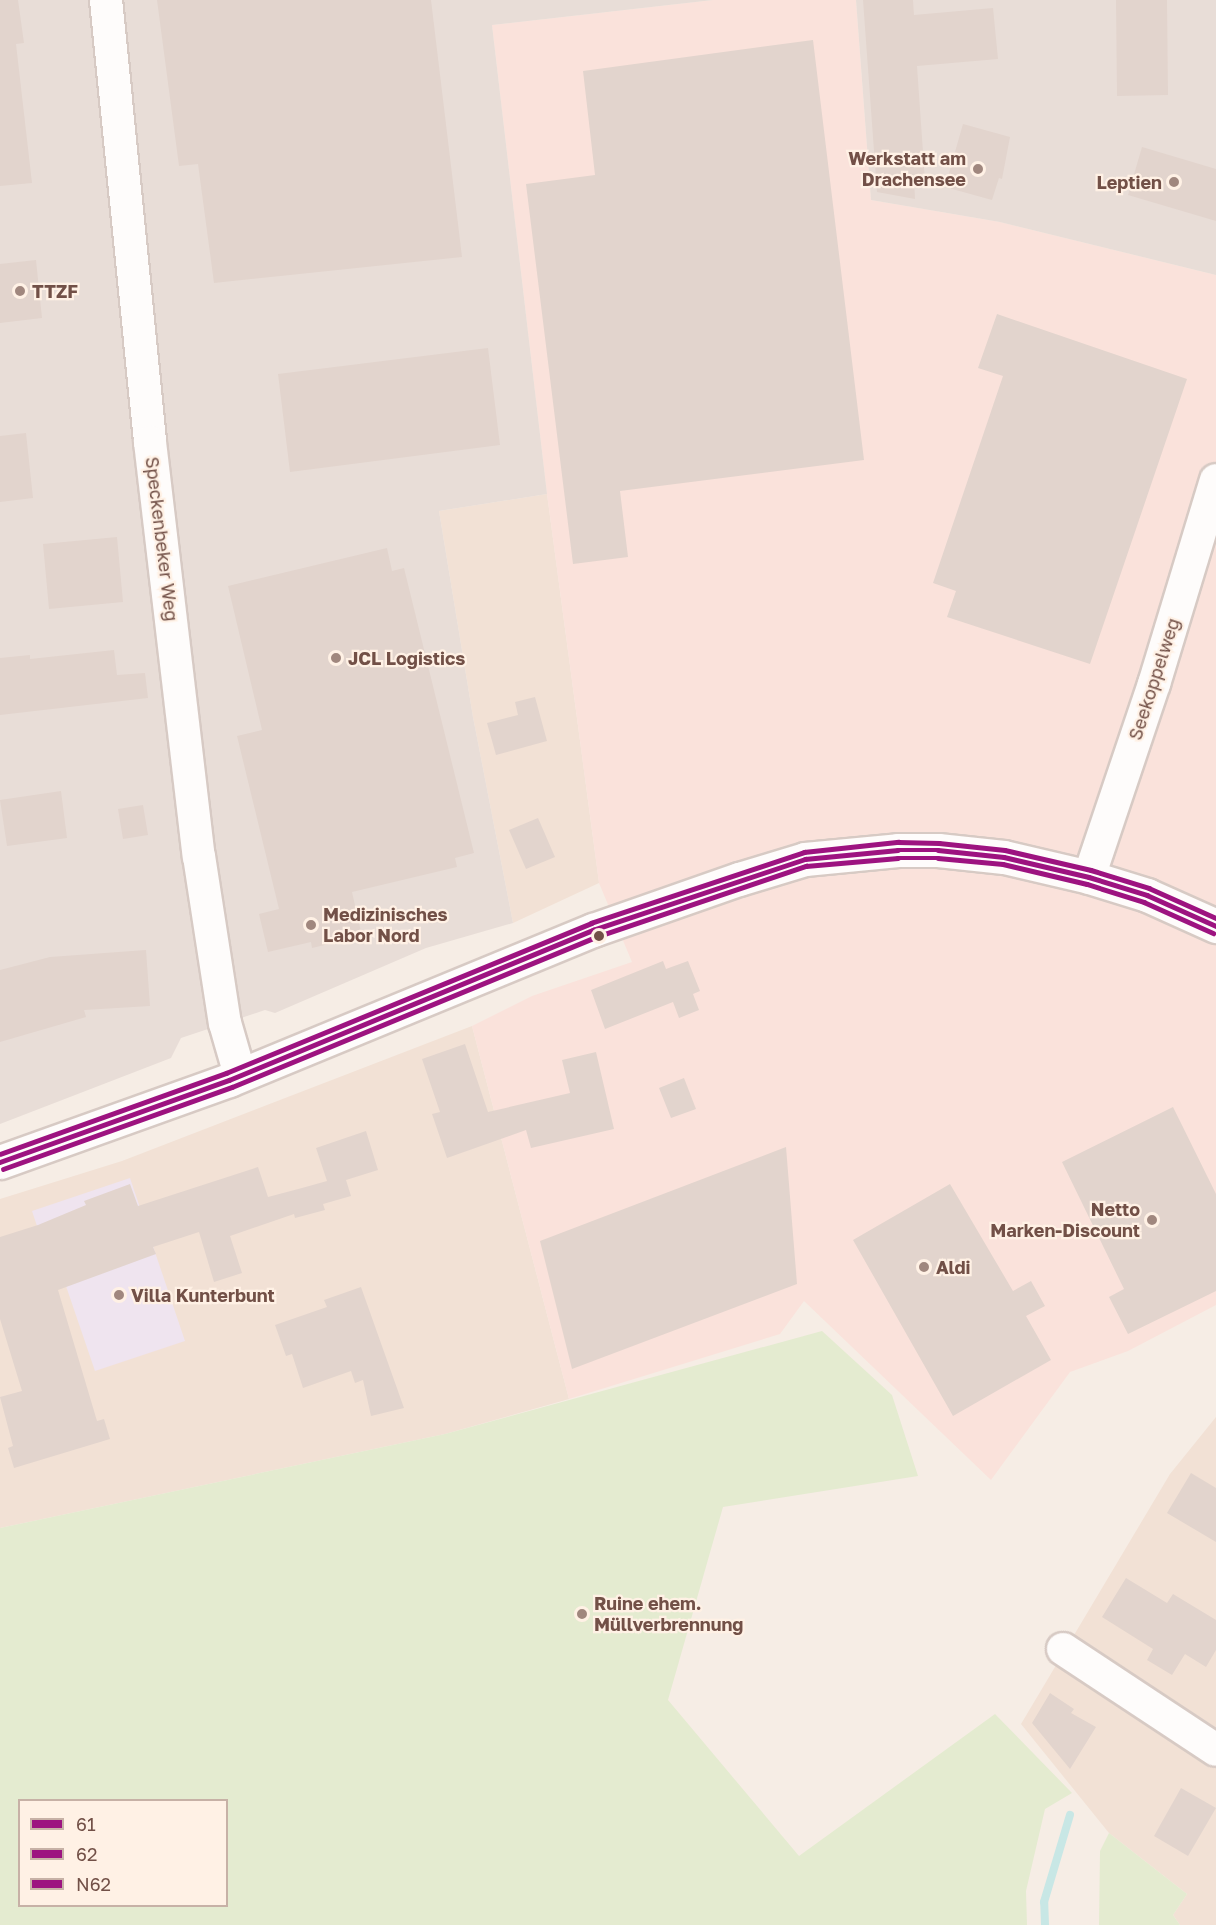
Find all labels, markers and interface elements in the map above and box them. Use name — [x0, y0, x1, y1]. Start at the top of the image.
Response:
place label: Werkstatt am Drachensee — [848, 148, 966, 190]
marker: Werkstatt am Drachensee — [971, 162, 985, 176]
place label: Leptien — [1096, 171, 1162, 193]
marker: Leptien — [1167, 175, 1181, 189]
place label: TTZF — [32, 280, 78, 302]
marker: TTZF — [13, 284, 27, 298]
street label: Speckenbeker Weg — [141, 456, 183, 622]
street label: Seekoppelweg — [1124, 615, 1184, 743]
place label: JCL Logistics — [348, 647, 465, 669]
marker: JCL Logistics — [329, 651, 343, 665]
place label: Medizinisches Labor Nord — [323, 904, 448, 946]
marker: Medizinisches Labor Nord — [304, 918, 318, 932]
unlabelled marker — [593, 930, 605, 942]
place label: Netto Marken-Discount — [990, 1199, 1140, 1242]
marker: Netto Marken-Discount — [1145, 1213, 1159, 1227]
place label: Aldi — [936, 1256, 971, 1278]
marker: Aldi — [917, 1260, 931, 1274]
place label: Villa Kunterbunt — [131, 1284, 275, 1306]
marker: Villa Kunterbunt — [112, 1288, 126, 1302]
place label: Ruine ehem. Müllverbrennung — [594, 1593, 743, 1636]
marker: Ruine ehem. Müllverbrennung — [575, 1607, 589, 1621]
legend — [18, 1799, 228, 1907]
text: 61 — [76, 1813, 96, 1835]
text: 62 — [76, 1843, 97, 1865]
text: N62 — [76, 1873, 111, 1895]

